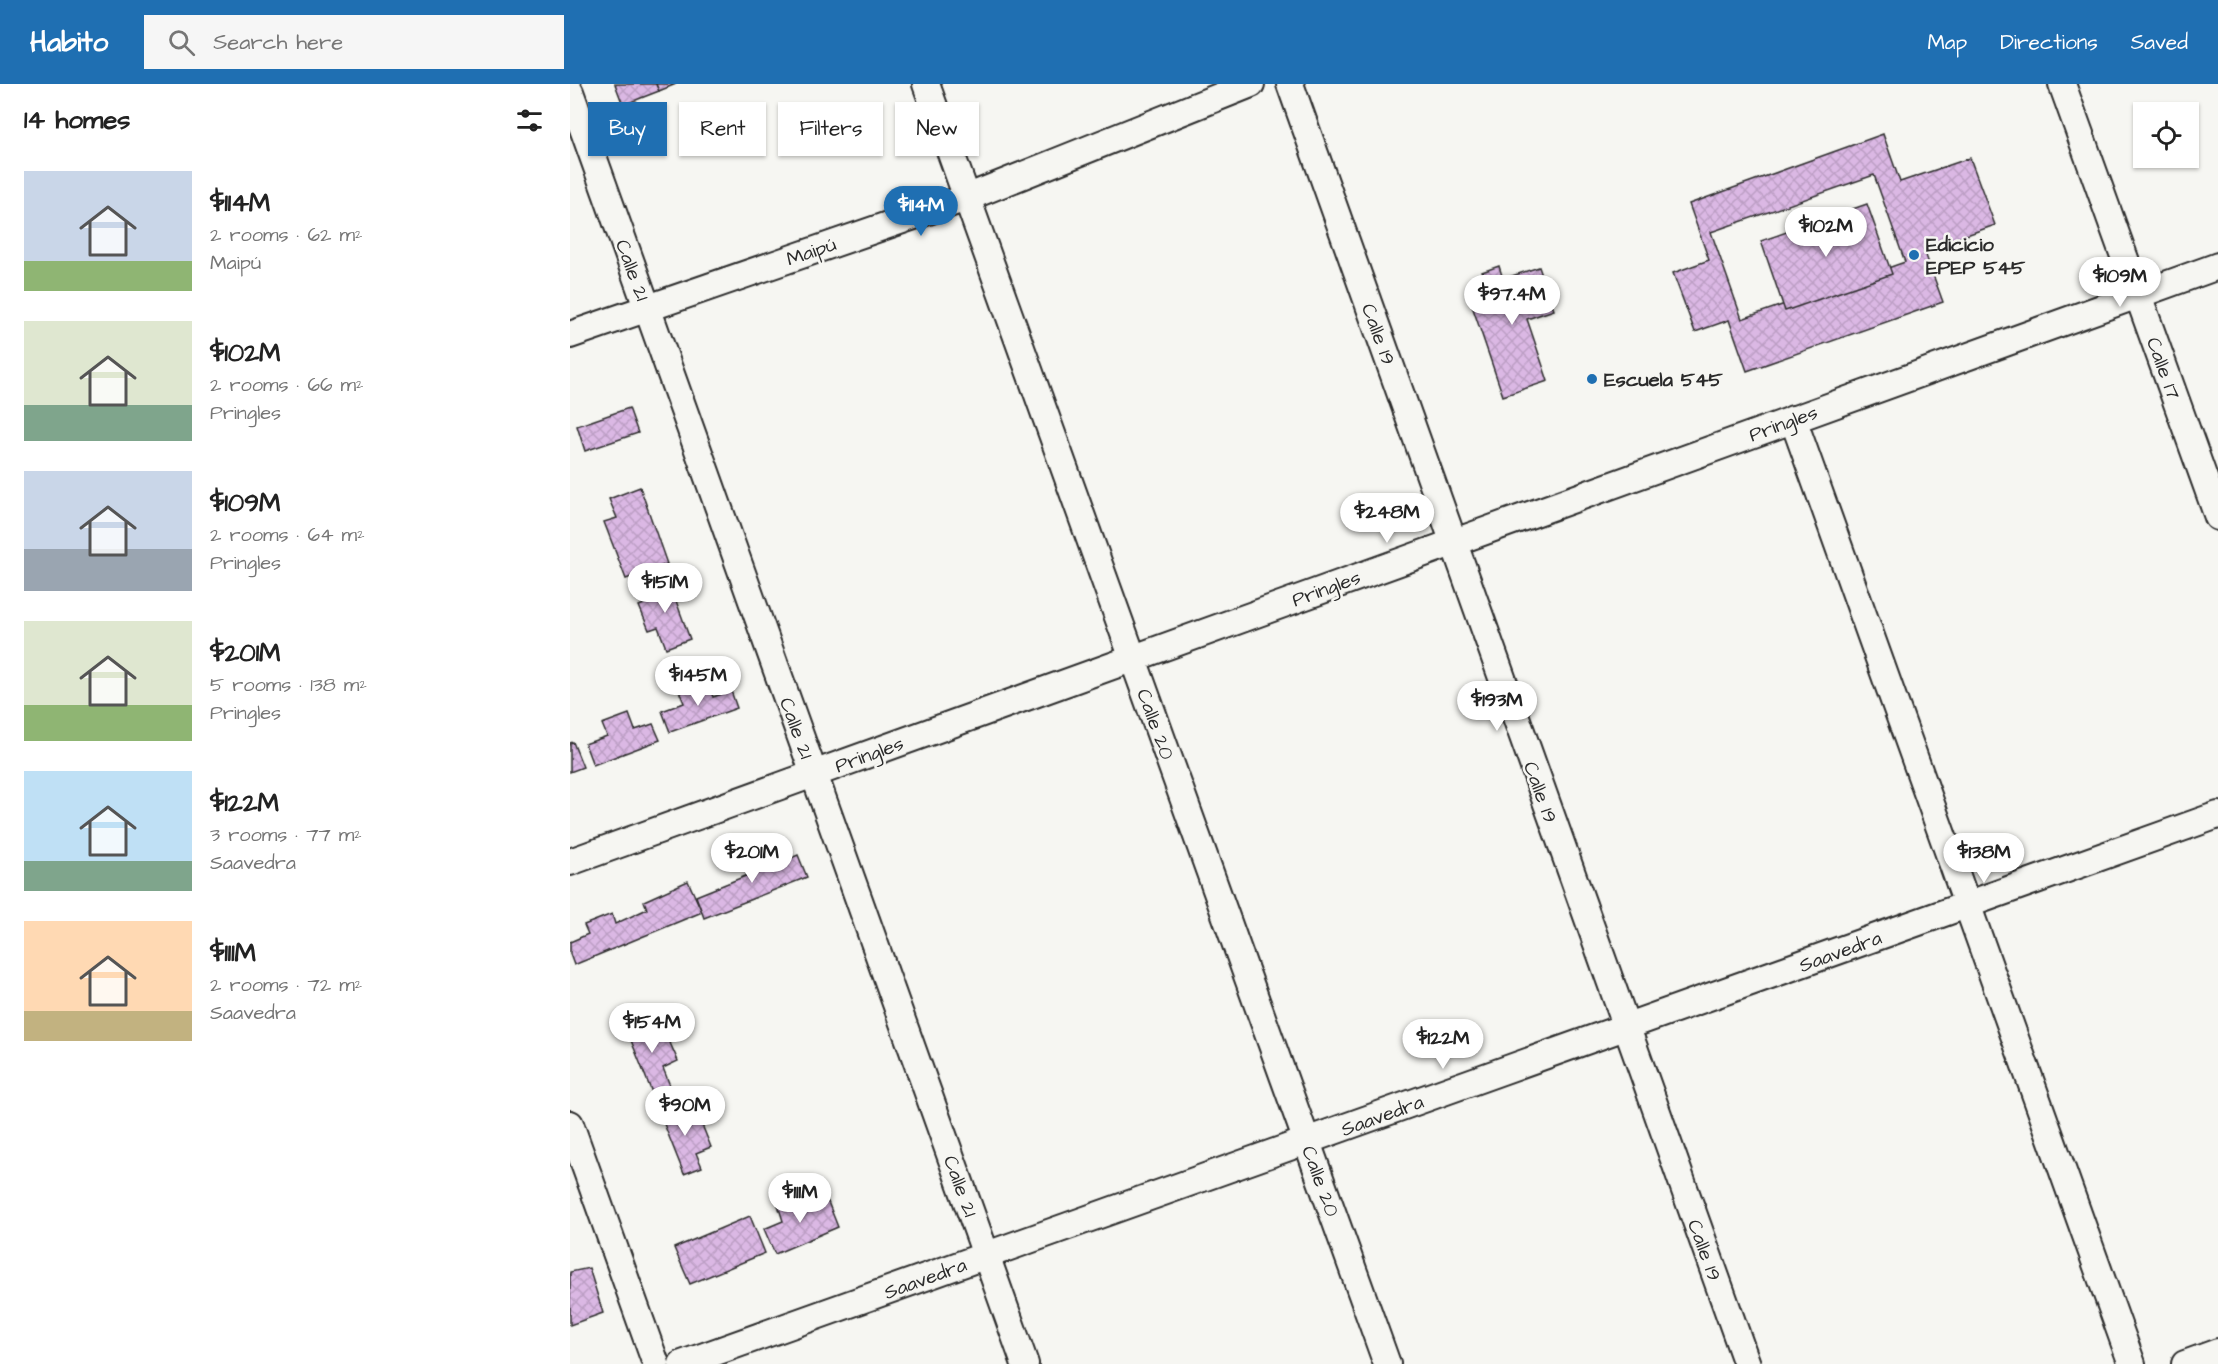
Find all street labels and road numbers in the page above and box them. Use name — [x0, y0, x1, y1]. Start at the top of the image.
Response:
street label: Maipú — [783, 230, 840, 273]
street label: Calle 21 — [608, 236, 656, 305]
street label: Calle 19 — [1354, 300, 1402, 369]
street label: Calle 17 — [2139, 333, 2187, 403]
street label: Pringles — [1745, 399, 1822, 450]
street label: Pringles — [1288, 564, 1365, 615]
street label: Calle 20 — [1129, 685, 1181, 764]
street label: Calle 21 — [772, 694, 820, 763]
street label: Pringles — [831, 730, 908, 781]
street label: Calle 19 — [1516, 758, 1564, 827]
street label: Saavedra — [1795, 924, 1885, 980]
street label: Saavedra — [1337, 1088, 1427, 1144]
street label: Calle 20 — [1294, 1142, 1346, 1221]
street label: Calle 21 — [936, 1152, 984, 1221]
street label: Calle 19 — [1680, 1216, 1728, 1285]
street label: Saavedra — [880, 1251, 970, 1307]

